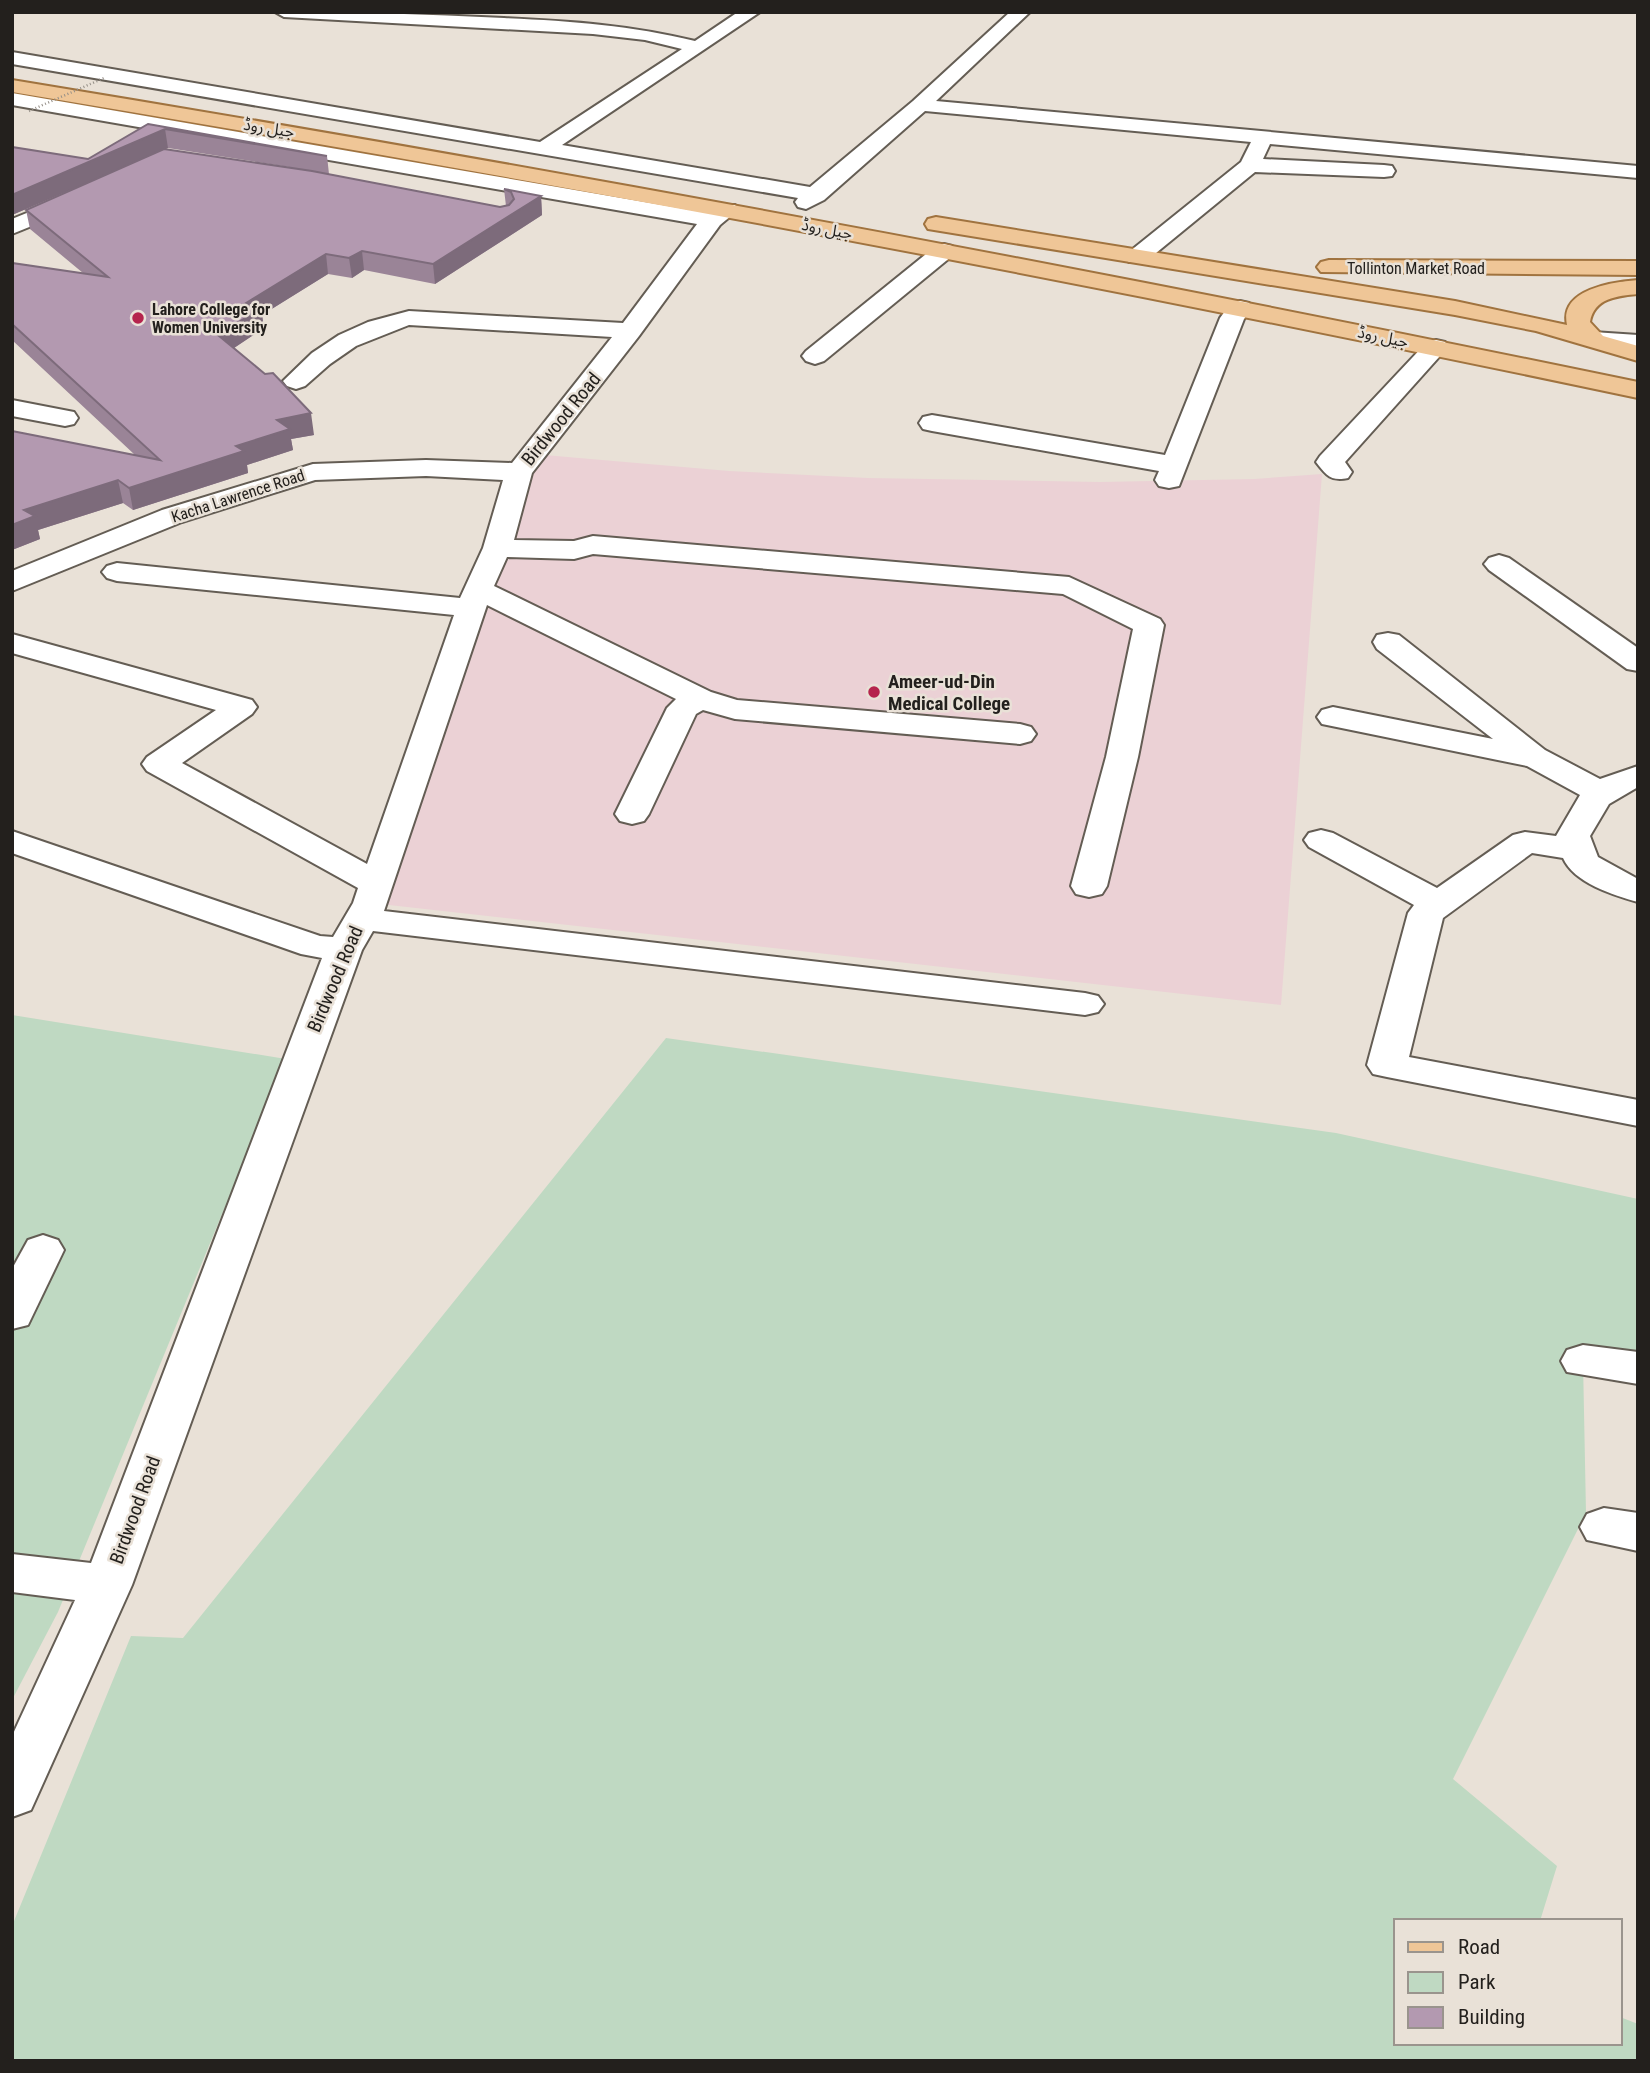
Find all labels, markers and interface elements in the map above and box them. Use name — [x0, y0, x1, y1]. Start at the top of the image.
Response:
street label: جیل روڈ — [242, 115, 296, 141]
street label: جیل روڈ — [800, 215, 854, 243]
street label: Tollinton Market Road — [1347, 259, 1485, 278]
place label: Lahore College for Women University — [152, 300, 270, 337]
marker: Lahore College for Women University — [130, 310, 146, 326]
street label: جیل روڈ — [1356, 322, 1410, 352]
street label: Birdwood Road — [516, 368, 606, 470]
street label: Kacha Lawrence Road — [169, 465, 307, 527]
place label: Ameer-ud-Din Medical College — [888, 670, 1010, 715]
marker: Ameer-ud-Din Medical College — [866, 684, 882, 700]
street label: Birdwood Road — [302, 922, 368, 1036]
street label: Birdwood Road — [105, 1453, 165, 1567]
legend — [1394, 1919, 1622, 2045]
text: Road — [1458, 1935, 1500, 1959]
text: Park — [1458, 1970, 1496, 1994]
text: Building — [1458, 2005, 1525, 2029]

